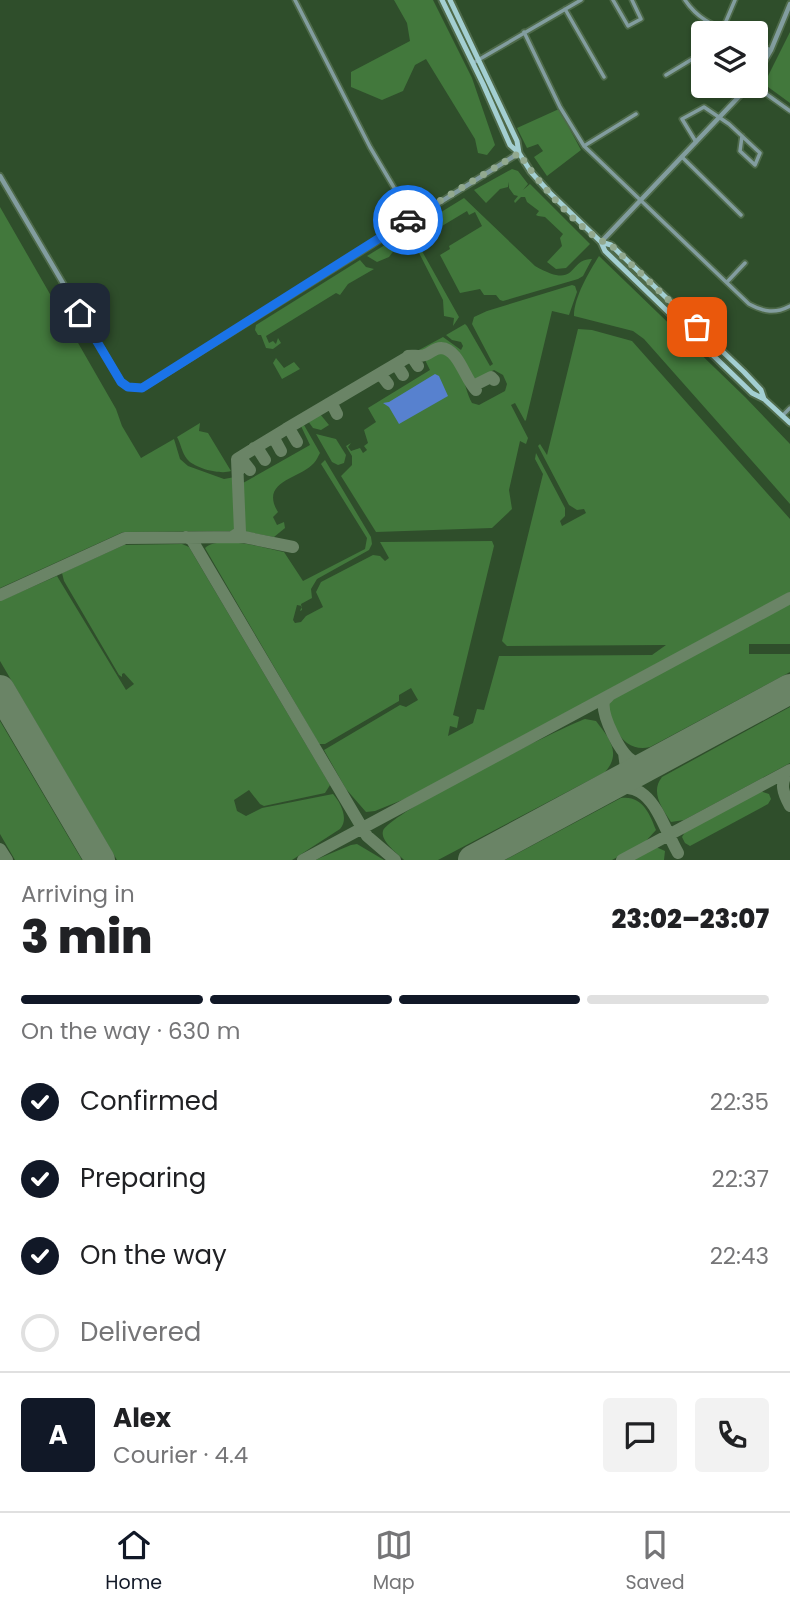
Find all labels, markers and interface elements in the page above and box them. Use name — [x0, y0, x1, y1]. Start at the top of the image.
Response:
map controls — [691, 21, 768, 98]
button: layers — [691, 21, 768, 98]
courier — [373, 185, 443, 255]
icon: car — [389, 201, 427, 239]
pin — [50, 283, 110, 343]
icon: home — [61, 294, 99, 332]
pin — [667, 297, 727, 357]
icon: bag — [678, 308, 716, 346]
text: Arriving in — [21, 878, 135, 910]
text: 23:02–23:07 — [612, 901, 769, 937]
text: 3 min — [21, 905, 153, 969]
text: On the way · 630 m — [21, 1015, 240, 1047]
icon: check — [21, 1083, 59, 1121]
text: Confirmed — [80, 1083, 218, 1119]
text: 22:35 — [710, 1086, 769, 1118]
icon: check — [21, 1160, 59, 1198]
text: Preparing — [80, 1160, 206, 1196]
text: 22:37 — [712, 1163, 769, 1195]
icon: check — [21, 1237, 59, 1275]
text: On the way — [80, 1237, 227, 1273]
text: 22:43 — [710, 1240, 769, 1272]
text: Delivered — [80, 1314, 201, 1350]
button: chat — [603, 1398, 677, 1472]
button: phone — [695, 1398, 769, 1472]
text: Alex — [113, 1400, 171, 1436]
text: A — [48, 1417, 68, 1453]
text: Courier · 4.4 — [113, 1439, 248, 1471]
tab: Home — [105, 1526, 162, 1597]
tab: Map — [373, 1526, 415, 1597]
tab: Saved — [625, 1526, 685, 1597]

